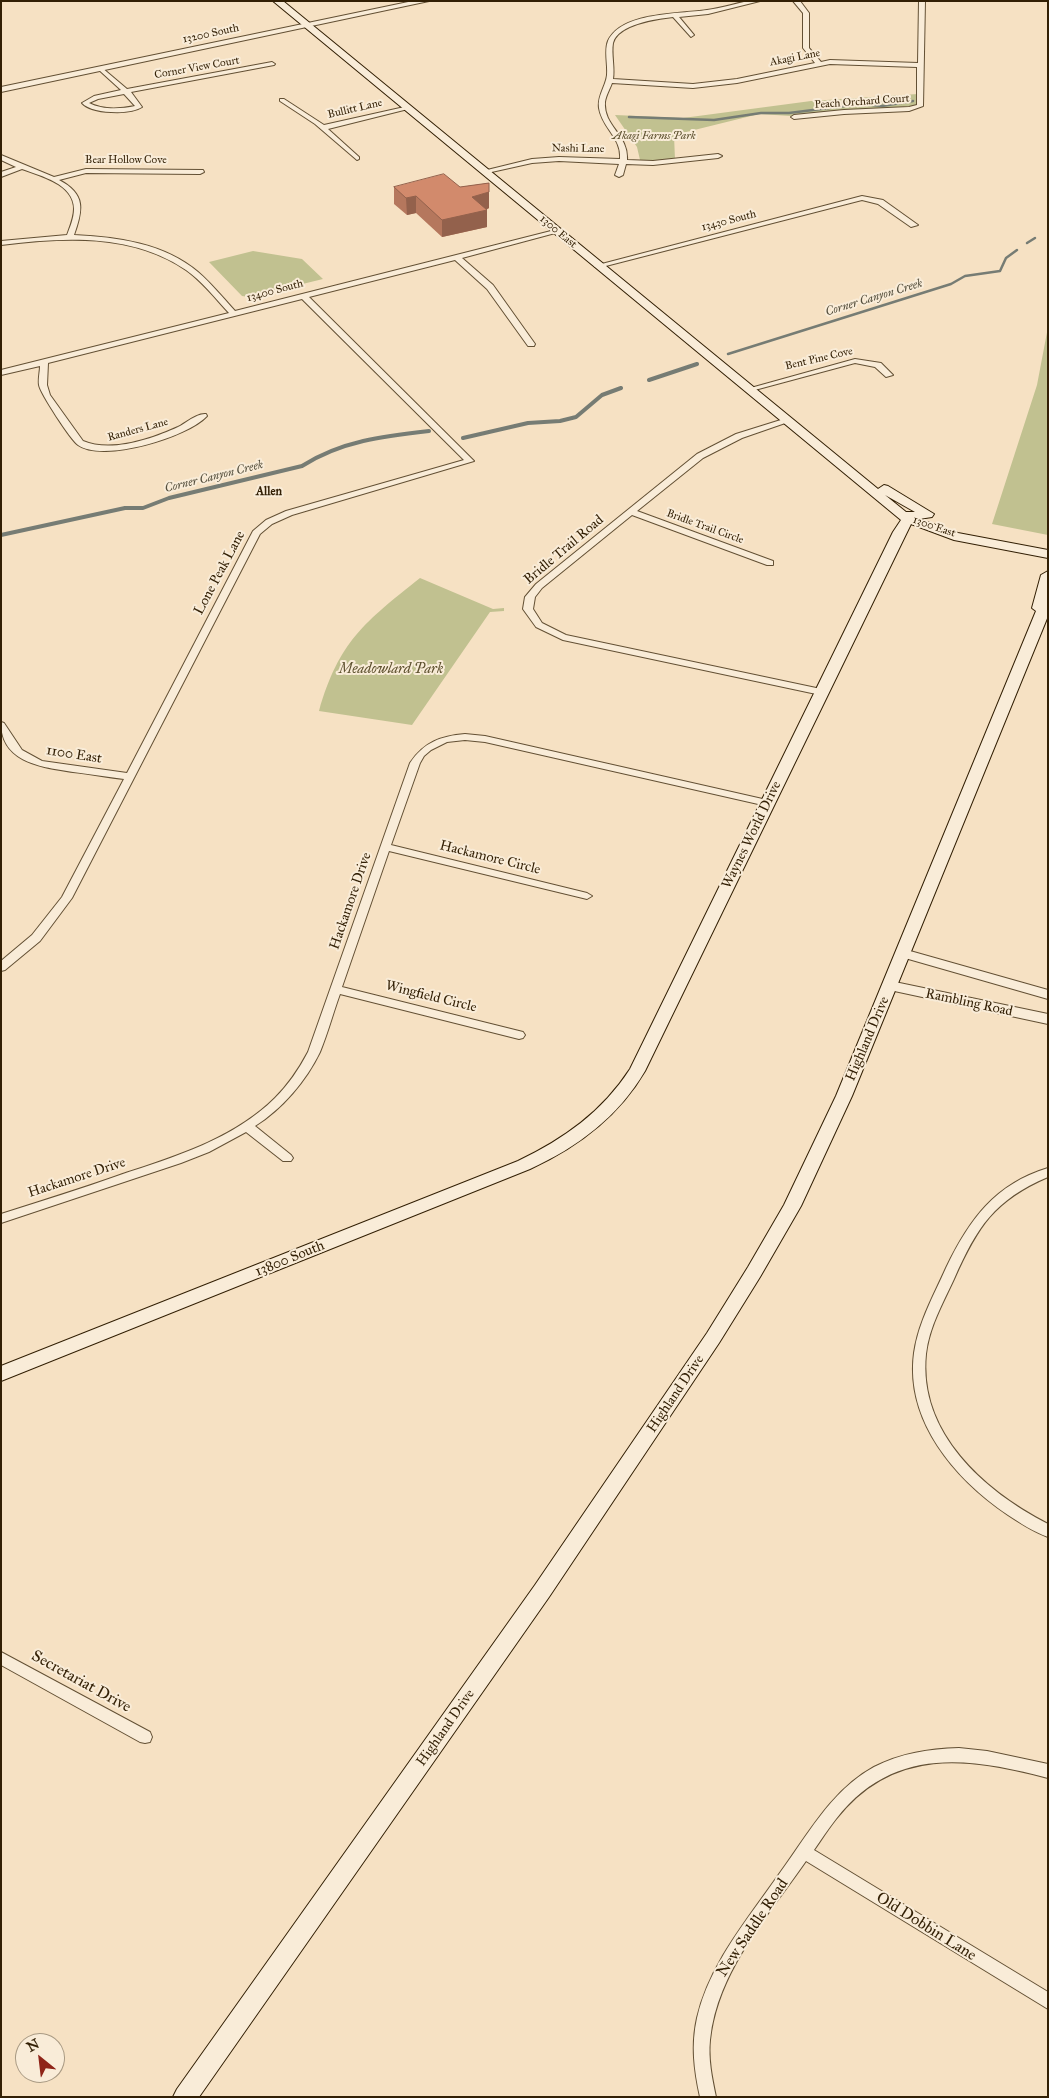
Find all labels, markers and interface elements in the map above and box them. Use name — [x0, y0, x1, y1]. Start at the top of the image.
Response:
street label: 13200 South — [182, 22, 240, 46]
street label: Akagi Lane — [769, 47, 821, 69]
street label: Corner View Court — [153, 54, 241, 82]
street label: Peach Orchard Court — [814, 92, 910, 112]
street label: Bullitt Lane — [326, 96, 384, 122]
park label: Akagi Farms Park — [612, 129, 696, 143]
street label: Nashi Lane — [552, 142, 604, 156]
street label: Bear Hollow Cove — [85, 153, 167, 167]
street label: 13430 South — [700, 208, 758, 234]
street label: 1300 East — [537, 213, 579, 251]
water label: Corner Canyon Creek — [824, 276, 924, 320]
street label: 13400 South — [245, 277, 305, 305]
street label: Bent Pine Cove — [784, 345, 854, 373]
street label: Randers Lane — [106, 416, 170, 444]
water label: Corner Canyon Creek — [163, 458, 265, 496]
district label: Allen — [256, 485, 282, 499]
street label: Bridle Trail Circle — [665, 507, 745, 547]
street label: Bridle Trail Road — [521, 512, 607, 588]
street label: 1300 East — [911, 514, 957, 540]
street label: Lone Peak Lane — [191, 528, 249, 618]
park label: Meadowlard Park — [339, 662, 443, 678]
street label: 1100 East — [45, 742, 103, 768]
street label: Waynes World Drive — [719, 778, 785, 892]
street label: Hackamore Circle — [438, 837, 542, 879]
street label: Hackamore Drive — [327, 850, 375, 952]
street label: Wingfield Circle — [384, 978, 478, 1016]
street label: Rambling Road — [924, 986, 1014, 1020]
street label: Highland Drive — [843, 994, 893, 1084]
street label: Hackamore Drive — [26, 1154, 128, 1202]
street label: 13800 South — [253, 1237, 327, 1281]
street label: Highland Drive — [644, 1352, 708, 1436]
street label: Secretariat Drive — [28, 1647, 134, 1717]
street label: Highland Drive — [413, 1686, 479, 1770]
street label: New Saddle Road — [713, 1875, 793, 1981]
street label: Old Dobbin Lane — [872, 1888, 980, 1966]
north arrow — [15, 2033, 65, 2083]
text: N — [24, 2035, 42, 2056]

